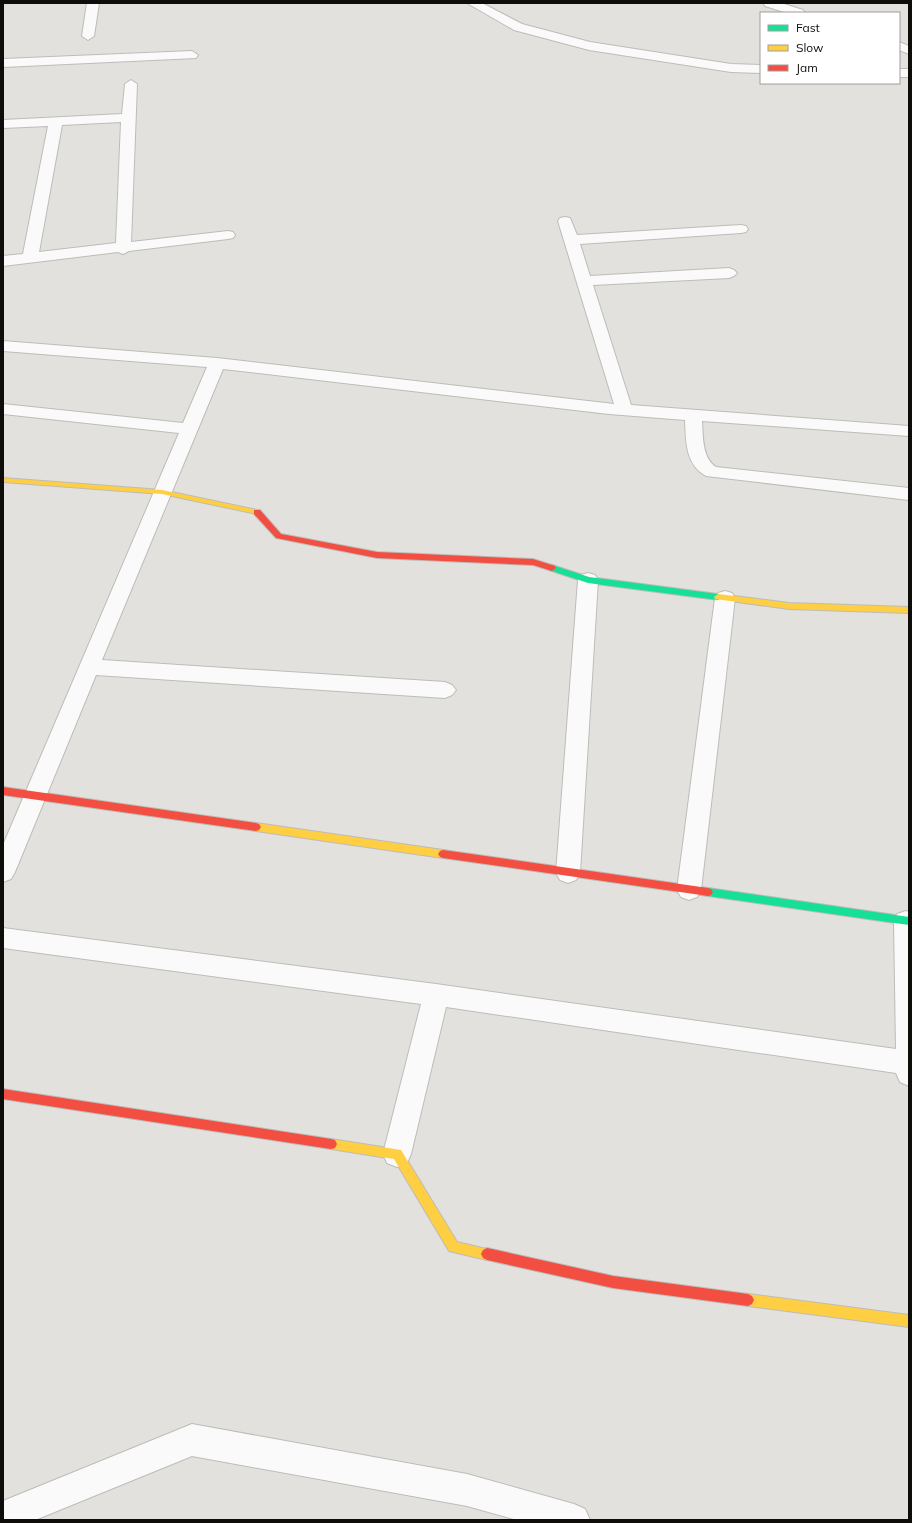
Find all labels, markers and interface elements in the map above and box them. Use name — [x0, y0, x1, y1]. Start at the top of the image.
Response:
legend — [760, 12, 900, 84]
text: Fast — [796, 20, 820, 35]
text: Slow — [796, 40, 824, 55]
text: Jam — [796, 60, 818, 75]

